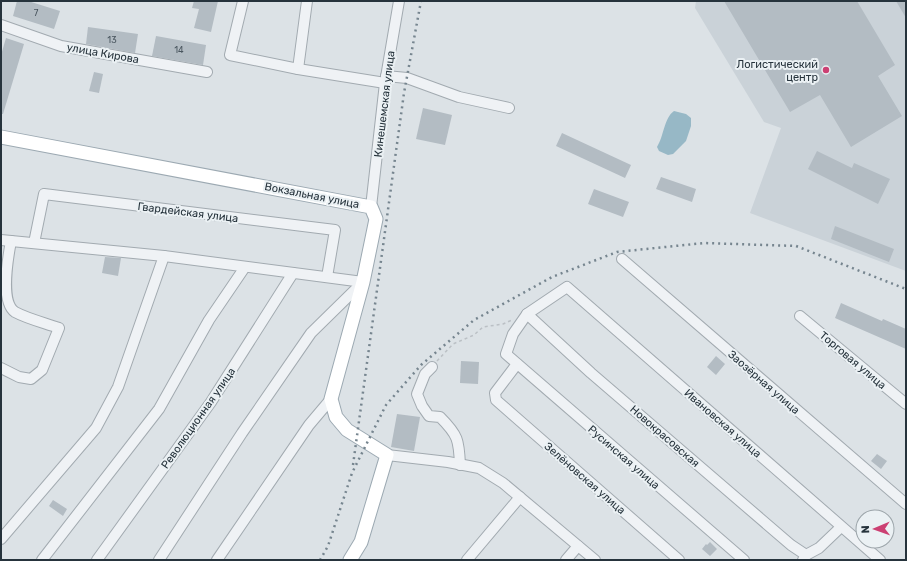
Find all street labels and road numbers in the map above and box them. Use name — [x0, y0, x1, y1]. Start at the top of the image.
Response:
street label: улица Кирова — [66, 41, 140, 66]
street label: Кинешемская улица — [372, 50, 397, 158]
street label: Вокзальная улица — [263, 180, 360, 211]
street label: Гвардейская улица — [137, 200, 239, 225]
street label: Торговая улица — [817, 329, 889, 392]
street label: Заозёрная улица — [725, 348, 802, 417]
street label: Революционная улица — [159, 365, 238, 471]
street label: Ивановская улица — [681, 386, 764, 460]
street label: Новокрасовская — [627, 403, 702, 470]
street label: Русинская улица — [585, 423, 662, 492]
street label: Зелёновская улица — [542, 440, 628, 517]

